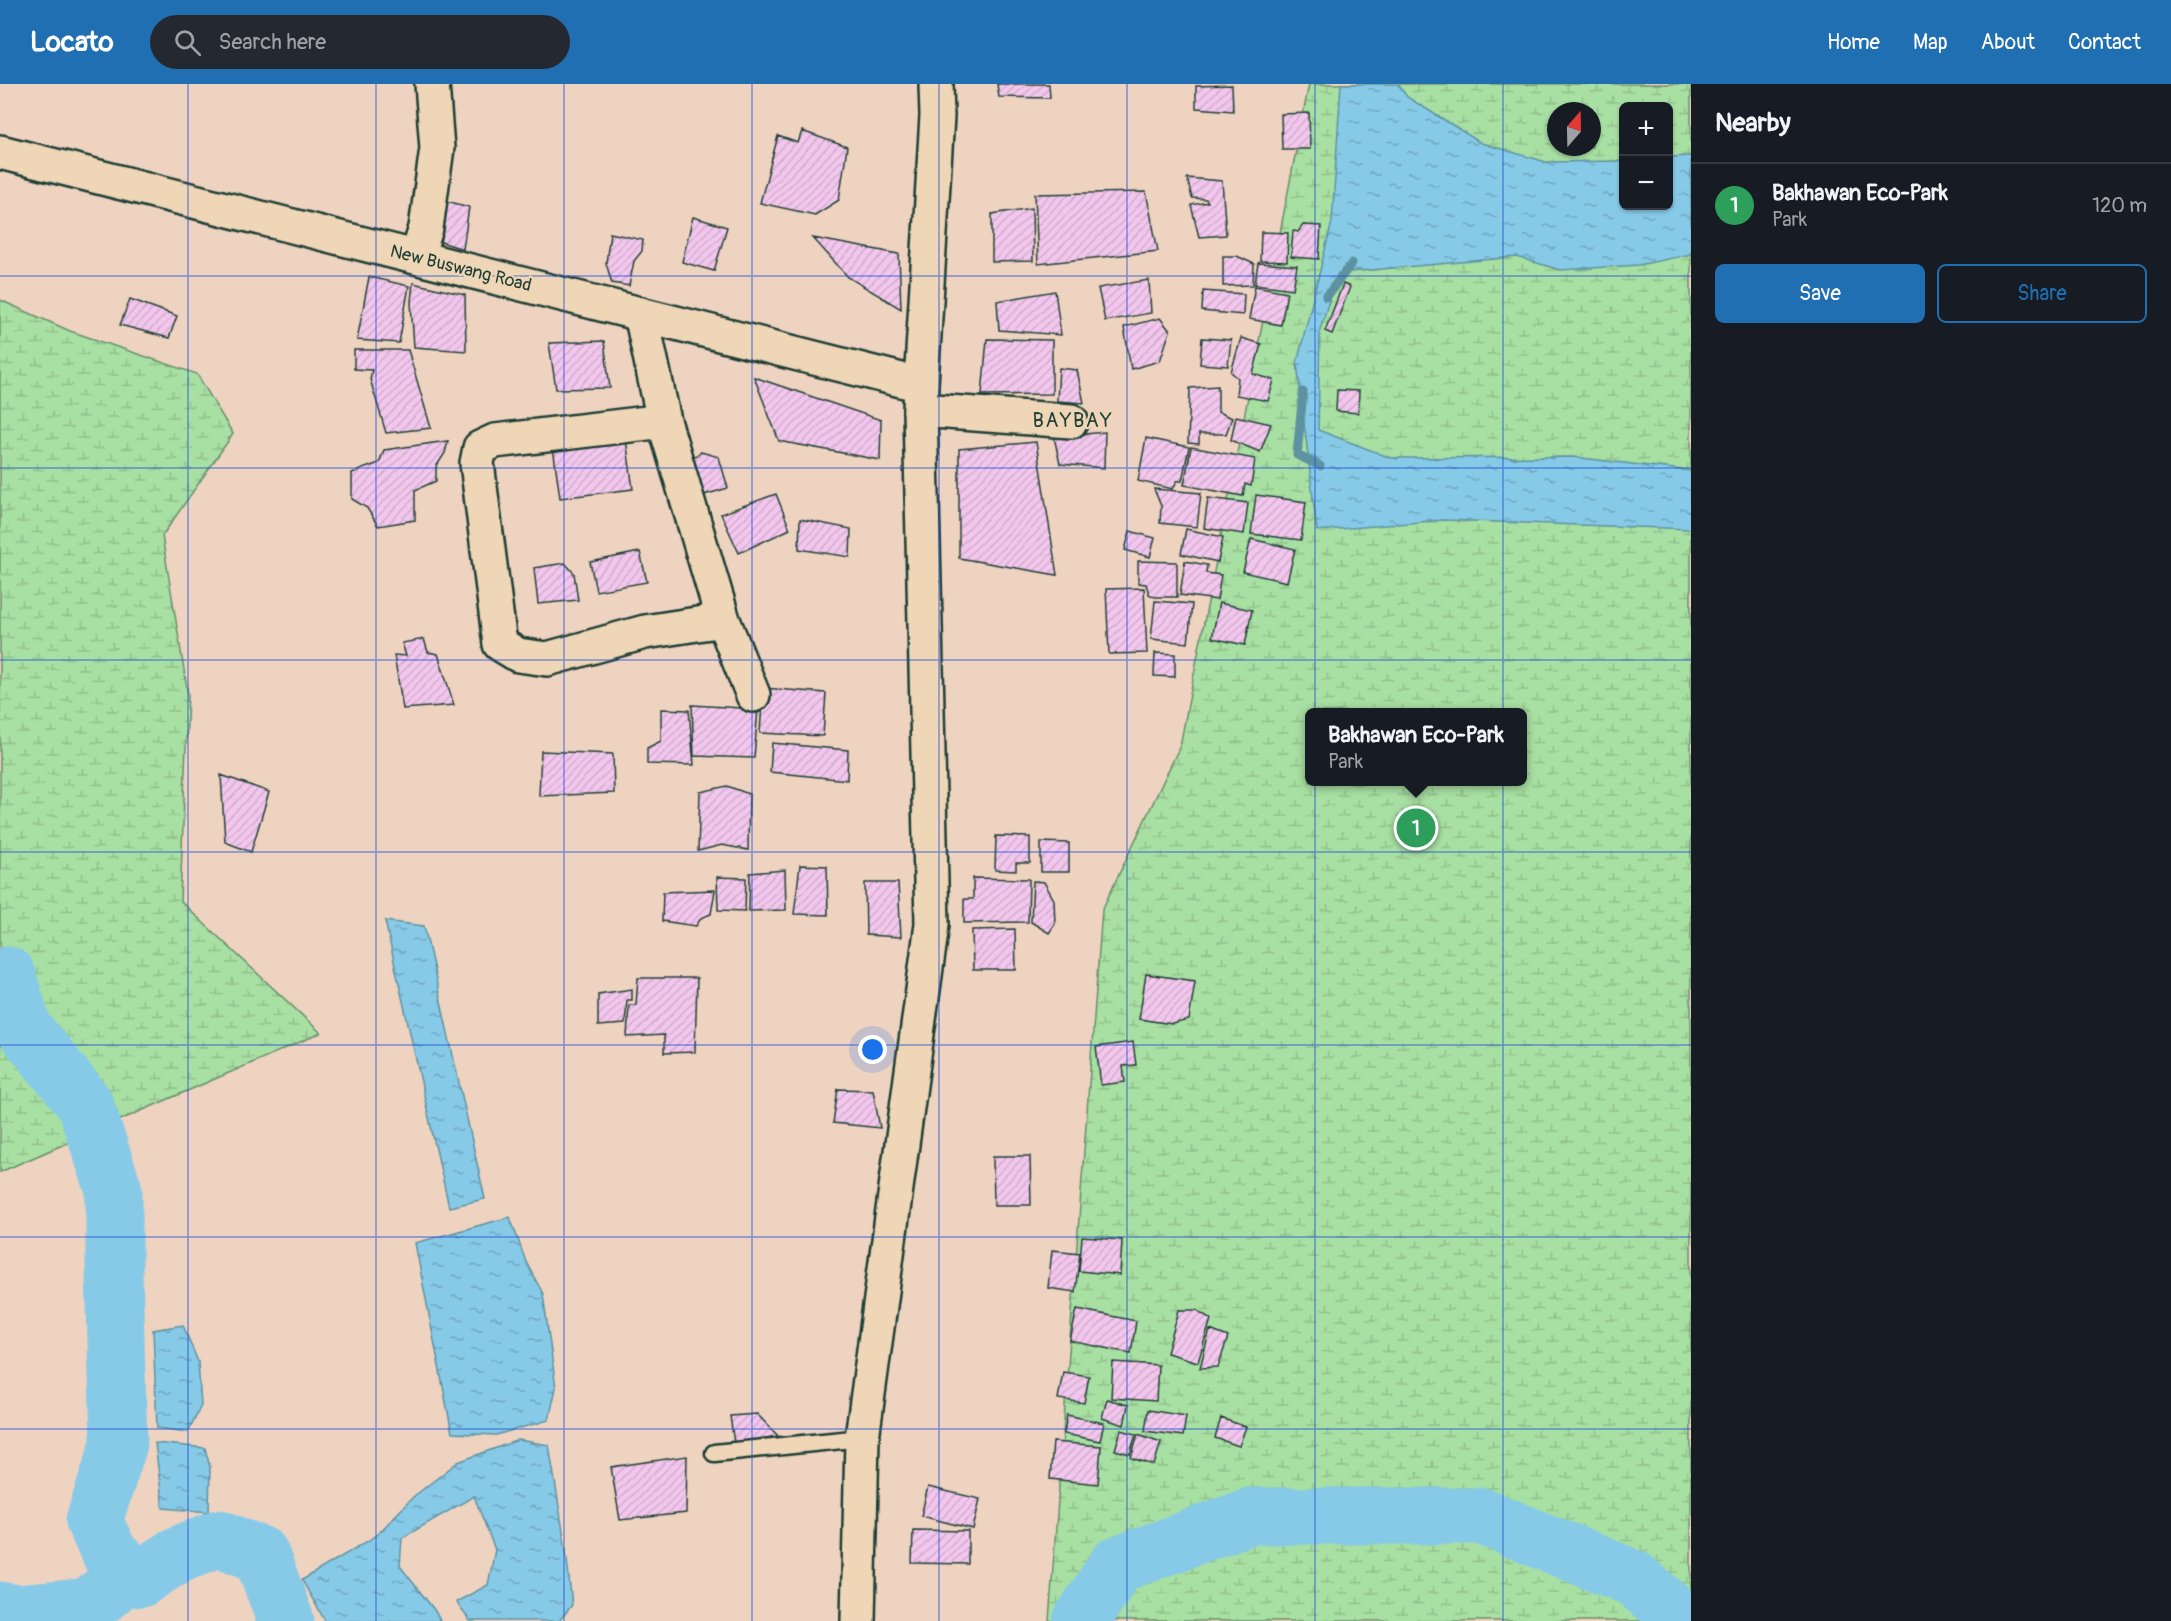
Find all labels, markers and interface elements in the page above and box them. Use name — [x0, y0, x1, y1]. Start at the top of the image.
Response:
search box — [150, 15, 570, 69]
text: Locato — [30, 25, 114, 60]
icon: search — [171, 26, 204, 59]
text: Search here — [219, 28, 326, 56]
text: Home — [1827, 29, 1880, 56]
text: Map — [1913, 29, 1948, 56]
text: About — [1981, 29, 2035, 56]
text: Contact — [2068, 29, 2141, 56]
north arrow — [1547, 102, 1601, 156]
map controls — [1619, 102, 1673, 210]
button: + — [1619, 102, 1673, 156]
text: Nearby — [1715, 107, 1791, 139]
button: − — [1619, 156, 1673, 210]
text: Bakhawan Eco-Park — [1772, 179, 1948, 207]
text: 1 — [1731, 193, 1738, 218]
text: 120 m — [2092, 193, 2147, 218]
text: Park — [1772, 207, 1807, 232]
street label: New Buswang Road — [388, 240, 534, 297]
button: Save — [1715, 264, 1925, 323]
button: Share — [1937, 264, 2147, 323]
district label: BAYBAY — [1033, 408, 1113, 433]
popup — [1305, 708, 1527, 786]
text: Bakhawan Eco-Park — [1328, 721, 1504, 749]
text: Park — [1328, 749, 1363, 774]
pin: 1 — [1396, 806, 1436, 850]
your location — [858, 1035, 887, 1064]

